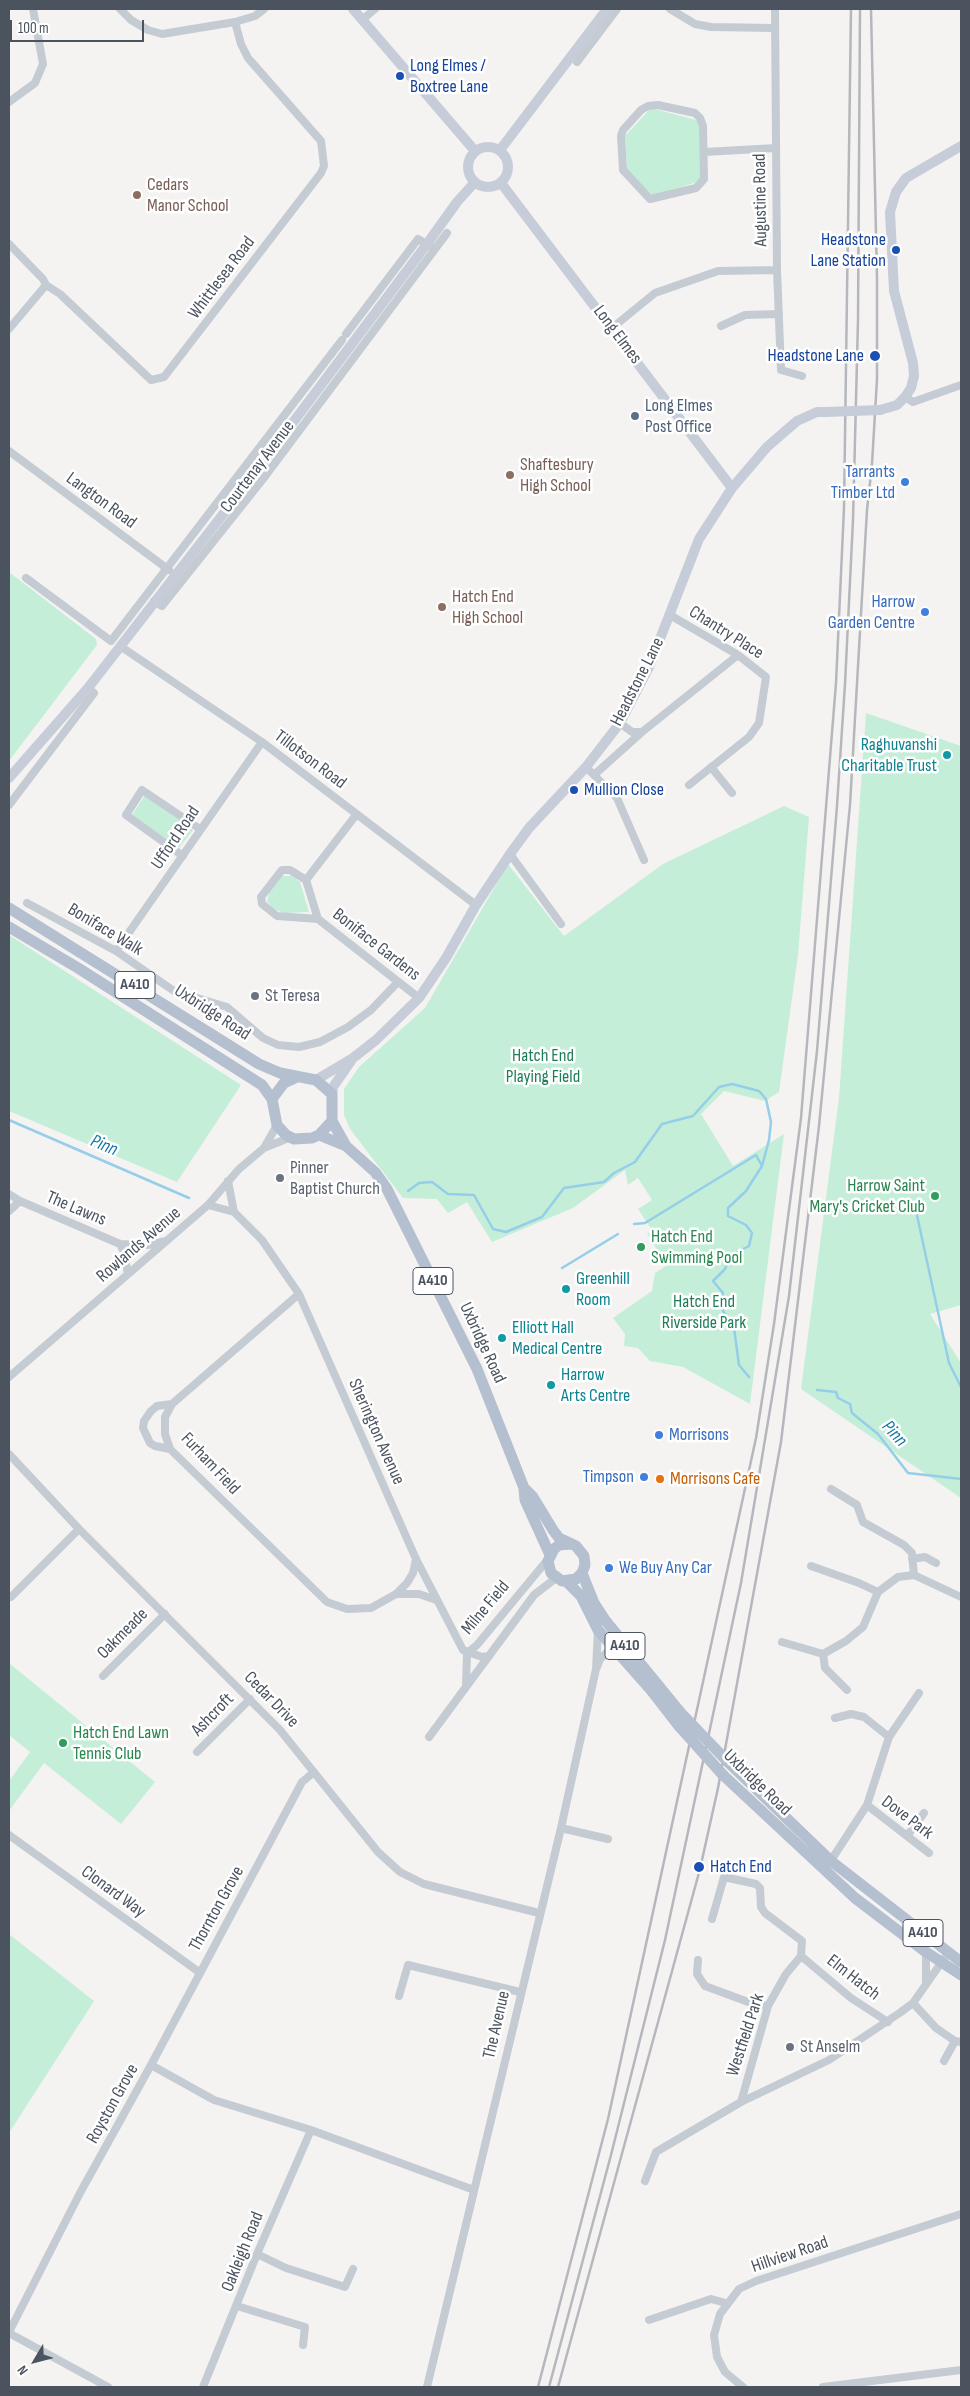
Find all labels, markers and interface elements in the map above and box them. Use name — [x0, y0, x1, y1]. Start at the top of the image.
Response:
scale bar — [12, 10, 146, 42]
text: 100 m — [18, 19, 49, 38]
place label: Long Elmes / Boxtree Lane — [410, 55, 488, 98]
marker: Long Elmes / Boxtree Lane — [394, 70, 406, 82]
street label: Augustine Road — [749, 153, 773, 247]
place label: Cedars Manor School — [147, 174, 229, 216]
marker: Cedars Manor School — [131, 189, 143, 201]
place label: Headstone Lane Station — [811, 229, 886, 272]
street label: Whittlesea Road — [184, 232, 260, 324]
marker: Headstone Lane Station — [890, 244, 902, 256]
street label: Long Elmes — [588, 301, 646, 369]
place label: Headstone Lane — [768, 345, 864, 367]
marker: Headstone Lane — [868, 349, 882, 363]
place label: Long Elmes Post Office — [645, 395, 713, 438]
marker: Long Elmes Post Office — [629, 410, 641, 422]
street label: Courtenay Avenue — [216, 417, 300, 517]
place label: Shaftesbury High School — [520, 454, 594, 496]
place label: Tarrants Timber Ltd — [831, 461, 895, 504]
street label: Langton Road — [62, 468, 140, 534]
marker: Shaftesbury High School — [504, 469, 516, 481]
marker: Tarrants Timber Ltd — [899, 476, 911, 488]
place label: Hatch End High School — [452, 586, 523, 628]
place label: Harrow Garden Centre — [828, 591, 915, 634]
marker: Hatch End High School — [436, 601, 448, 613]
street label: Chantry Place — [685, 602, 767, 664]
marker: Harrow Garden Centre — [919, 606, 931, 618]
street label: Headstone Lane — [606, 634, 670, 730]
street label: Tillotson Road — [270, 726, 350, 794]
place label: Raghuvanshi Charitable Trust — [841, 734, 937, 776]
marker: Raghuvanshi Charitable Trust — [941, 749, 953, 761]
place label: Mullion Close — [584, 779, 664, 801]
marker: Mullion Close — [568, 784, 580, 796]
street label: Ufford Road — [147, 802, 205, 874]
street label: Boniface Walk — [63, 899, 147, 961]
street label: Boniface Gardens — [328, 904, 424, 986]
road number: A410 — [115, 972, 155, 998]
street label: Uxbridge Road — [170, 980, 254, 1046]
place label: St Teresa — [265, 985, 320, 1007]
marker: St Teresa — [249, 990, 261, 1002]
park label: Hatch End Playing Field — [506, 1045, 580, 1088]
water label: Pinn — [87, 1130, 121, 1162]
place label: Pinner Baptist Church — [290, 1157, 380, 1200]
marker: Pinner Baptist Church — [274, 1172, 286, 1184]
place label: Harrow Saint Mary's Cricket Club — [809, 1175, 925, 1218]
street label: The Lawns — [43, 1187, 109, 1231]
marker: Harrow Saint Mary's Cricket Club — [929, 1190, 941, 1202]
street label: Rowlands Avenue — [93, 1203, 185, 1287]
place label: Hatch End Swimming Pool — [651, 1226, 742, 1268]
marker: Hatch End Swimming Pool — [635, 1241, 647, 1253]
road number: A410 — [413, 1268, 453, 1294]
place label: Greenhill Room — [576, 1268, 630, 1310]
marker: Greenhill Room — [560, 1283, 572, 1295]
park label: Hatch End Riverside Park — [662, 1291, 746, 1334]
street label: Uxbridge Road — [454, 1299, 510, 1387]
place label: Elliott Hall Medical Centre — [512, 1317, 602, 1360]
marker: Elliott Hall Medical Centre — [496, 1332, 508, 1344]
place label: Harrow Arts Centre — [561, 1364, 630, 1406]
street label: Sherington Avenue — [343, 1376, 409, 1488]
marker: Harrow Arts Centre — [545, 1379, 557, 1391]
water label: Pinn — [876, 1416, 912, 1452]
place label: Morrisons — [669, 1424, 729, 1446]
street label: Furham Field — [176, 1428, 244, 1500]
marker: Morrisons — [653, 1429, 665, 1441]
place label: Timpson — [583, 1466, 634, 1488]
place label: Morrisons Cafe — [670, 1468, 760, 1490]
marker: Timpson — [638, 1471, 650, 1483]
marker: Morrisons Cafe — [654, 1473, 666, 1485]
place label: We Buy Any Car — [619, 1557, 712, 1579]
marker: We Buy Any Car — [603, 1562, 615, 1574]
street label: Milne Field — [457, 1577, 515, 1639]
street label: Oakmeade — [93, 1604, 153, 1664]
road number: A410 — [605, 1632, 645, 1660]
street label: Cedar Drive — [239, 1667, 303, 1733]
street label: Ashcroft — [187, 1689, 239, 1741]
place label: Hatch End Lawn Tennis Club — [73, 1722, 169, 1765]
marker: Hatch End Lawn Tennis Club — [57, 1737, 69, 1749]
street label: Uxbridge Road — [718, 1745, 796, 1821]
street label: Dove Park — [877, 1791, 937, 1845]
place label: Hatch End — [710, 1856, 772, 1878]
marker: Hatch End — [692, 1860, 706, 1874]
street label: Clonard Way — [77, 1861, 149, 1923]
street label: Thornton Grove — [185, 1863, 249, 1955]
road number: A410 — [903, 1920, 943, 1946]
street label: Elm Hatch — [822, 1951, 884, 2005]
street label: The Avenue — [479, 1989, 515, 2061]
street label: Westfield Park — [722, 1991, 770, 2079]
place label: St Anselm — [800, 2036, 860, 2058]
marker: St Anselm — [784, 2041, 796, 2053]
street label: Royston Grove — [82, 2061, 144, 2147]
street label: Oakleigh Road — [217, 2209, 269, 2295]
street label: Hillview Road — [749, 2232, 831, 2278]
north arrow — [10, 2336, 60, 2386]
text: N — [14, 2362, 32, 2378]

